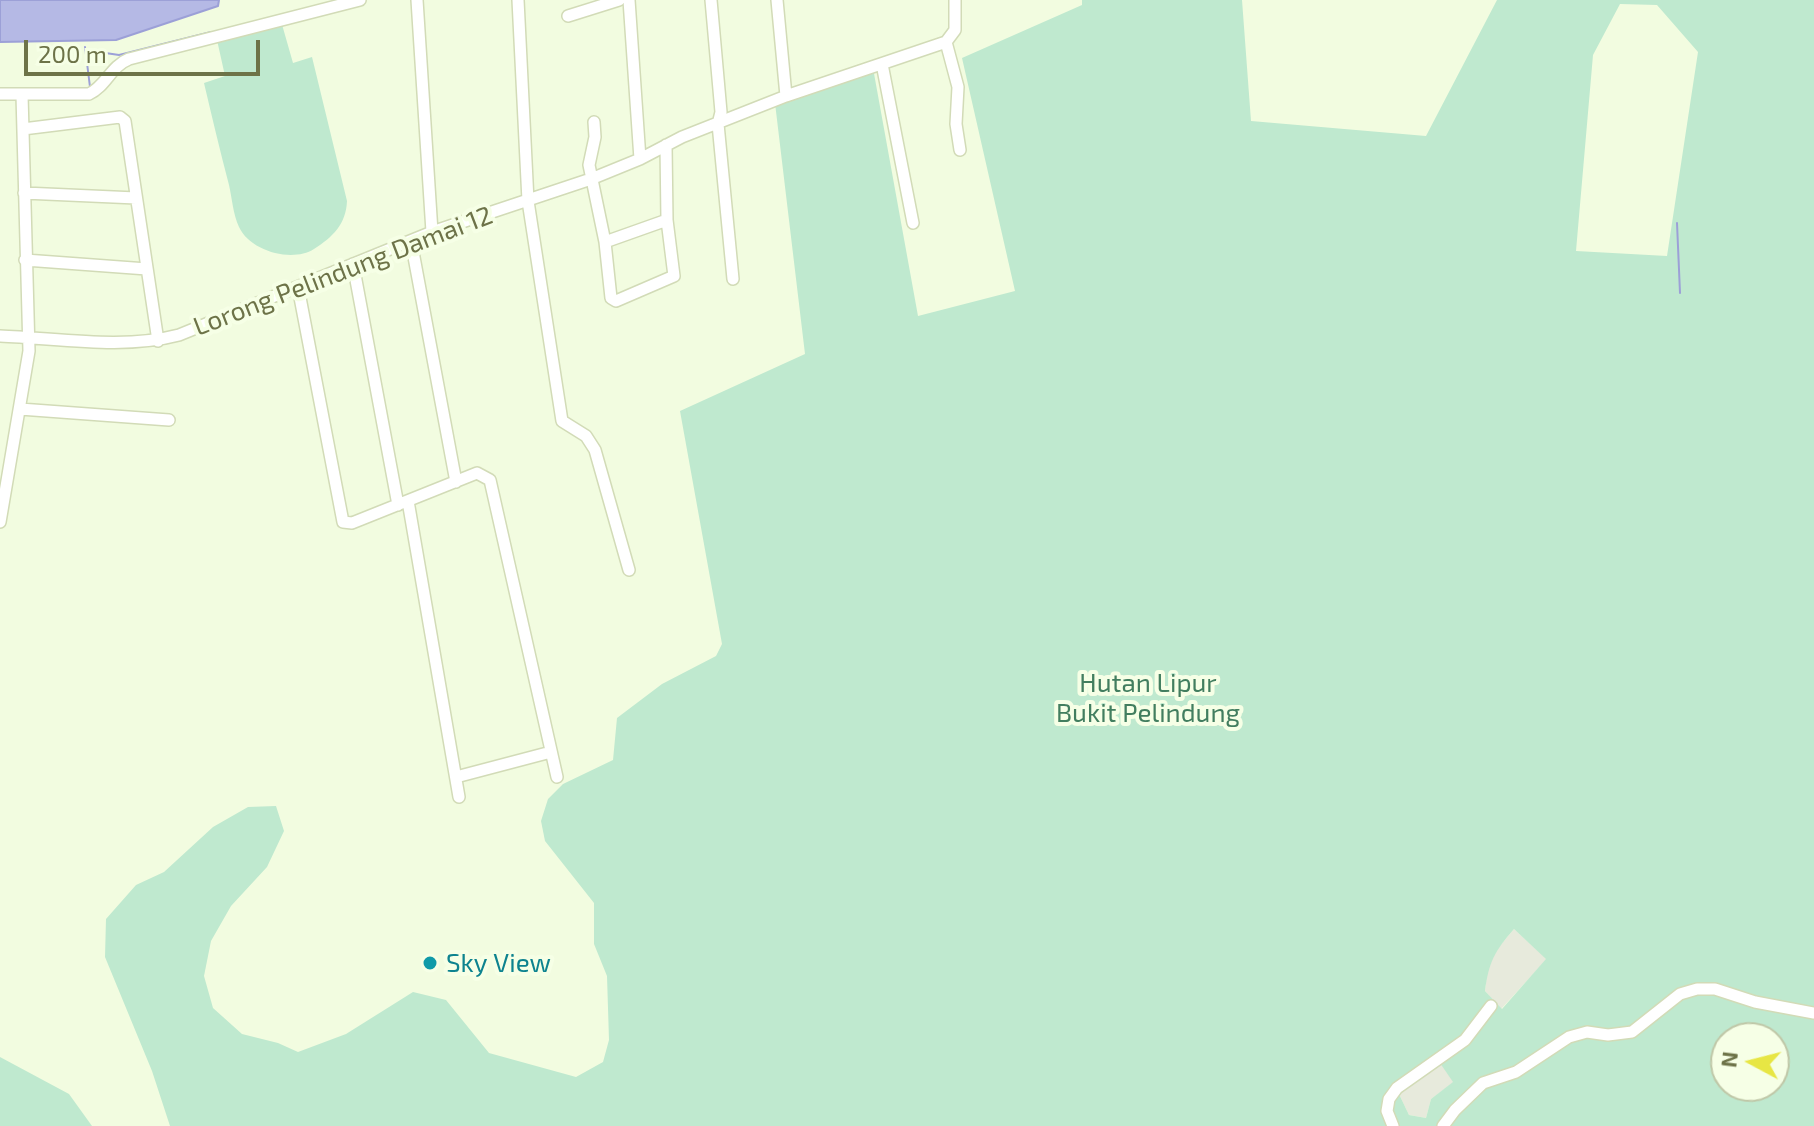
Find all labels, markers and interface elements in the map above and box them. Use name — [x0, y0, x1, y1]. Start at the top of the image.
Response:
scale bar — [28, 24, 264, 74]
text: 200 m — [38, 39, 107, 68]
street label: Lorong Pelindung Damai 12 — [189, 200, 497, 342]
park label: Hutan Lipur Bukit Pelindung — [1056, 667, 1240, 728]
place label: Sky View — [446, 947, 551, 979]
marker: Sky View — [421, 954, 439, 972]
north arrow — [1710, 1022, 1790, 1102]
text: N — [1714, 1050, 1742, 1069]

